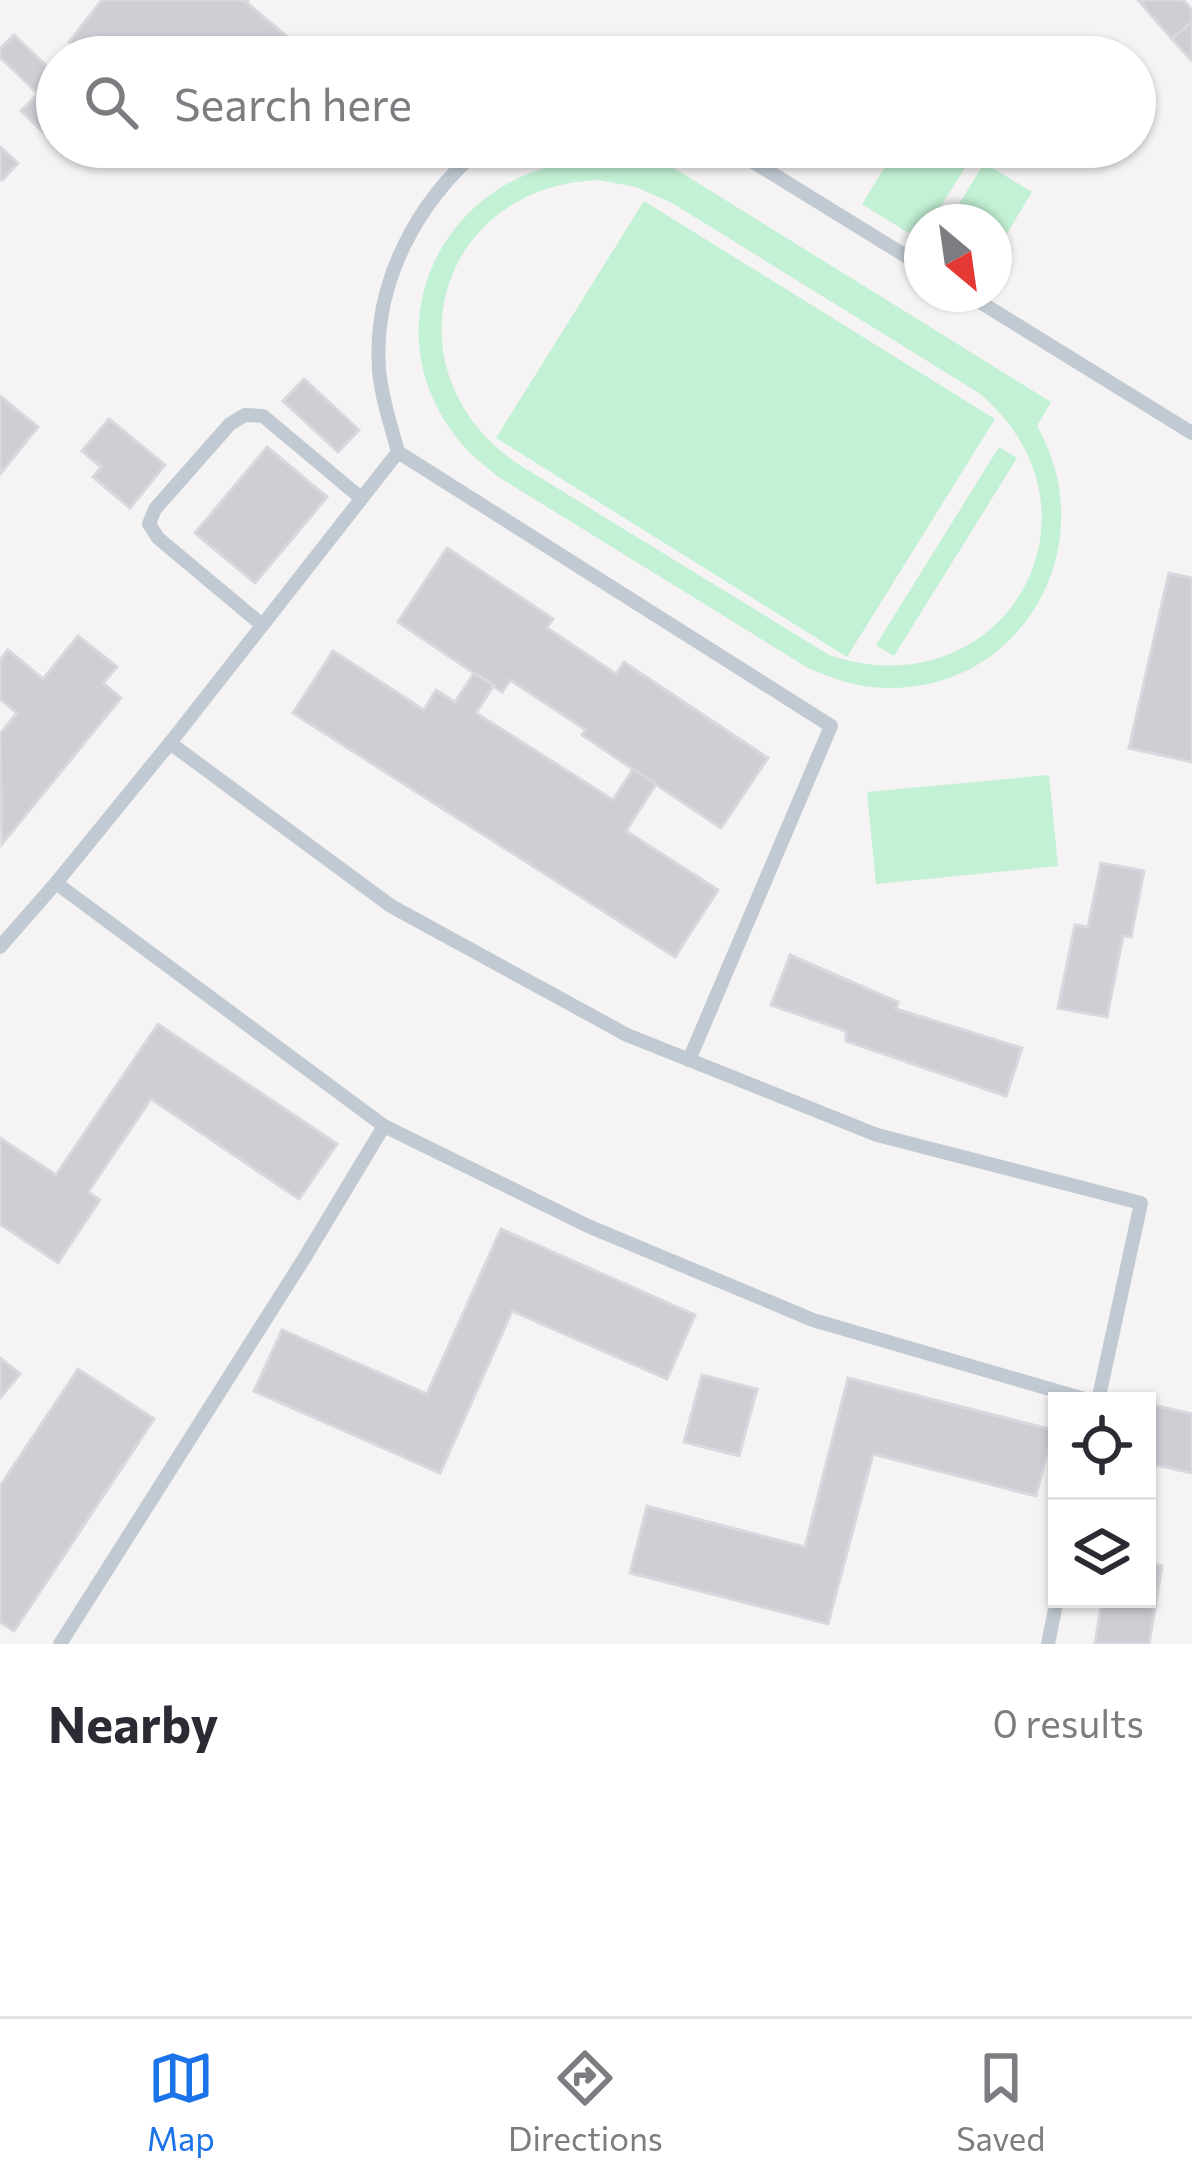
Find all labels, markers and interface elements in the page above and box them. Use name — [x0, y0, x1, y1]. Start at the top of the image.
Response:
search box — [36, 36, 1156, 168]
icon: search — [78, 69, 144, 135]
text: Search here — [174, 75, 412, 130]
north arrow — [904, 204, 1012, 312]
map controls — [1048, 1392, 1156, 1608]
button: locate — [1048, 1392, 1156, 1500]
button: layers — [1048, 1500, 1156, 1608]
text: Nearby — [48, 1691, 218, 1754]
text: 0 results — [992, 1698, 1144, 1746]
tab: Map — [147, 2045, 215, 2158]
tab: Directions — [508, 2045, 663, 2158]
tab: Saved — [956, 2045, 1045, 2158]

